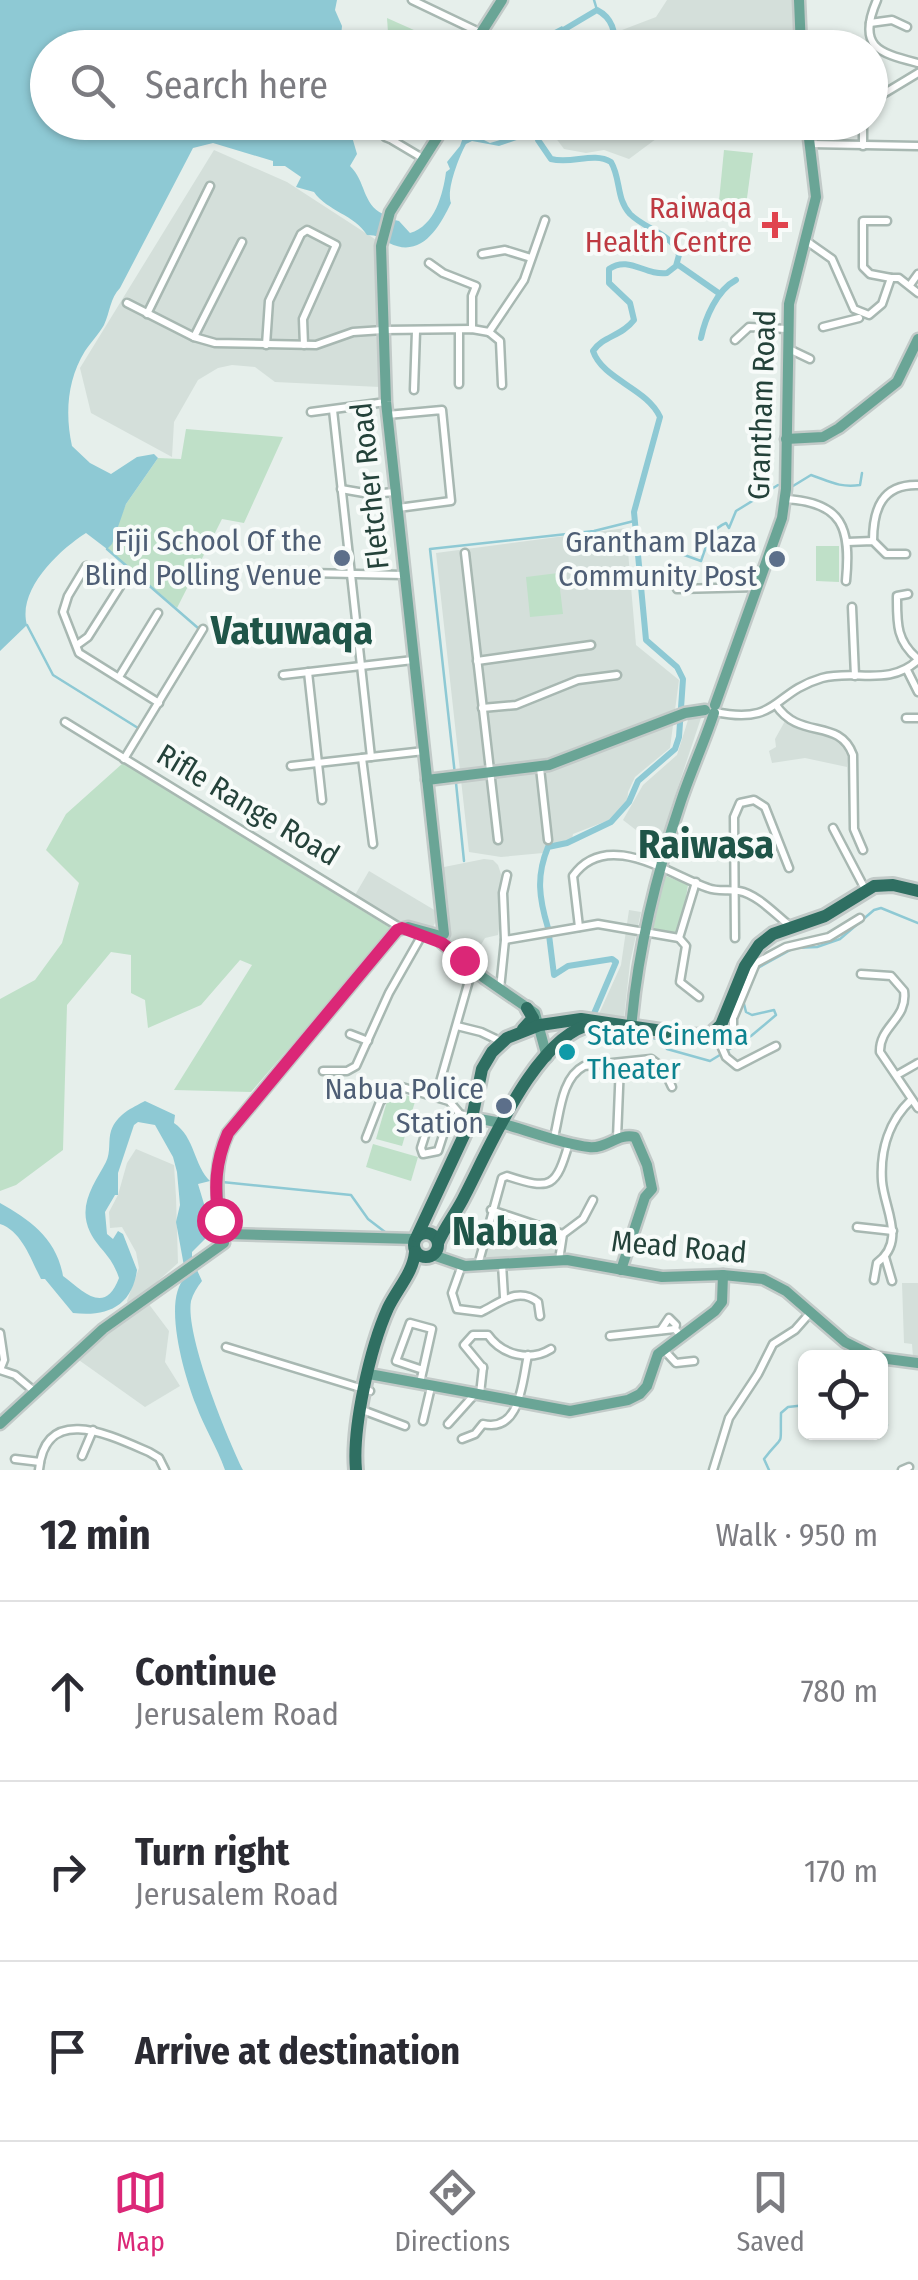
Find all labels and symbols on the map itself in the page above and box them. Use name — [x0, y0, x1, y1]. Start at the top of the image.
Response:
place label: Raiwaqa Health Centre — [585, 190, 752, 260]
marker: Raiwaqa Health Centre — [762, 212, 788, 238]
street label: Grantham Road — [741, 309, 783, 501]
street label: Fletcher Road — [343, 401, 397, 571]
place label: Fiji School Of the Blind Polling Venue — [85, 523, 322, 593]
place label: Grantham Plaza Community Post — [558, 524, 757, 594]
marker: Fiji School Of the Blind Polling Venue — [331, 547, 353, 569]
marker: Grantham Plaza Community Post — [766, 548, 788, 570]
district label: Vatuwaqa — [210, 607, 373, 655]
street label: Rifle Range Road — [150, 736, 346, 874]
district label: Raiwasa — [638, 821, 774, 869]
route end — [442, 938, 488, 984]
place label: State Cinema Theater — [587, 1017, 749, 1087]
marker: State Cinema Theater — [556, 1041, 578, 1063]
place label: Nabua Police Station — [325, 1071, 484, 1141]
marker: Nabua Police Station — [493, 1095, 515, 1117]
route start — [197, 1198, 243, 1244]
district label: Nabua — [452, 1208, 558, 1256]
street label: Mead Road — [610, 1223, 748, 1271]

